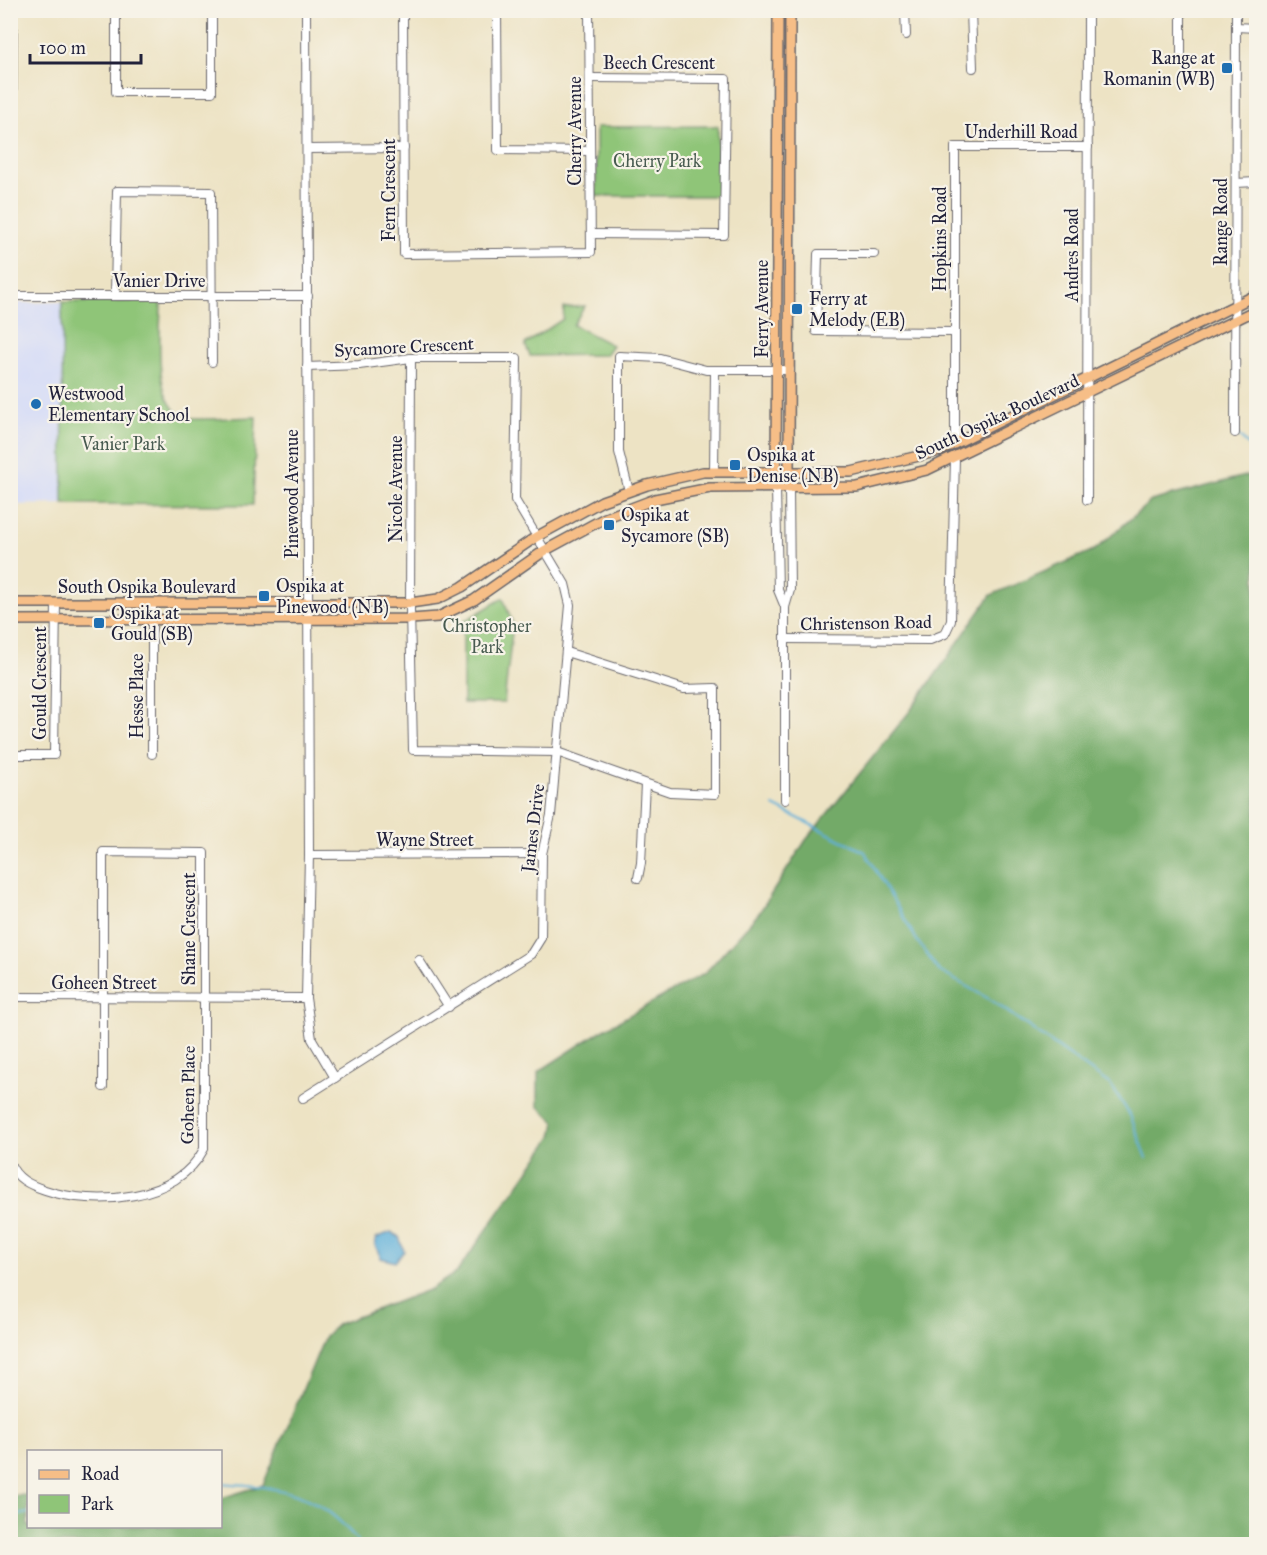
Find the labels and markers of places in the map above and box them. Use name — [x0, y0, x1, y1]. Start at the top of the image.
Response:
place label: Range at Romanin (WB) — [1103, 47, 1216, 91]
marker: Range at Romanin (WB) — [1220, 61, 1234, 75]
place label: Ferry at Melody (EB) — [809, 288, 905, 332]
marker: Ferry at Melody (EB) — [790, 302, 804, 316]
place label: Westwood Elementary School — [48, 383, 190, 426]
marker: Westwood Elementary School — [29, 397, 43, 411]
place label: Ospika at Denise (NB) — [747, 444, 839, 488]
marker: Ospika at Denise (NB) — [728, 458, 742, 472]
place label: Ospika at Sycamore (SB) — [621, 504, 729, 548]
marker: Ospika at Sycamore (SB) — [602, 518, 616, 532]
place label: Ospika at Pinewood (NB) — [276, 575, 389, 619]
marker: Ospika at Pinewood (NB) — [257, 589, 271, 603]
place label: Ospika at Gould (SB) — [111, 602, 193, 646]
marker: Ospika at Gould (SB) — [92, 616, 106, 630]

